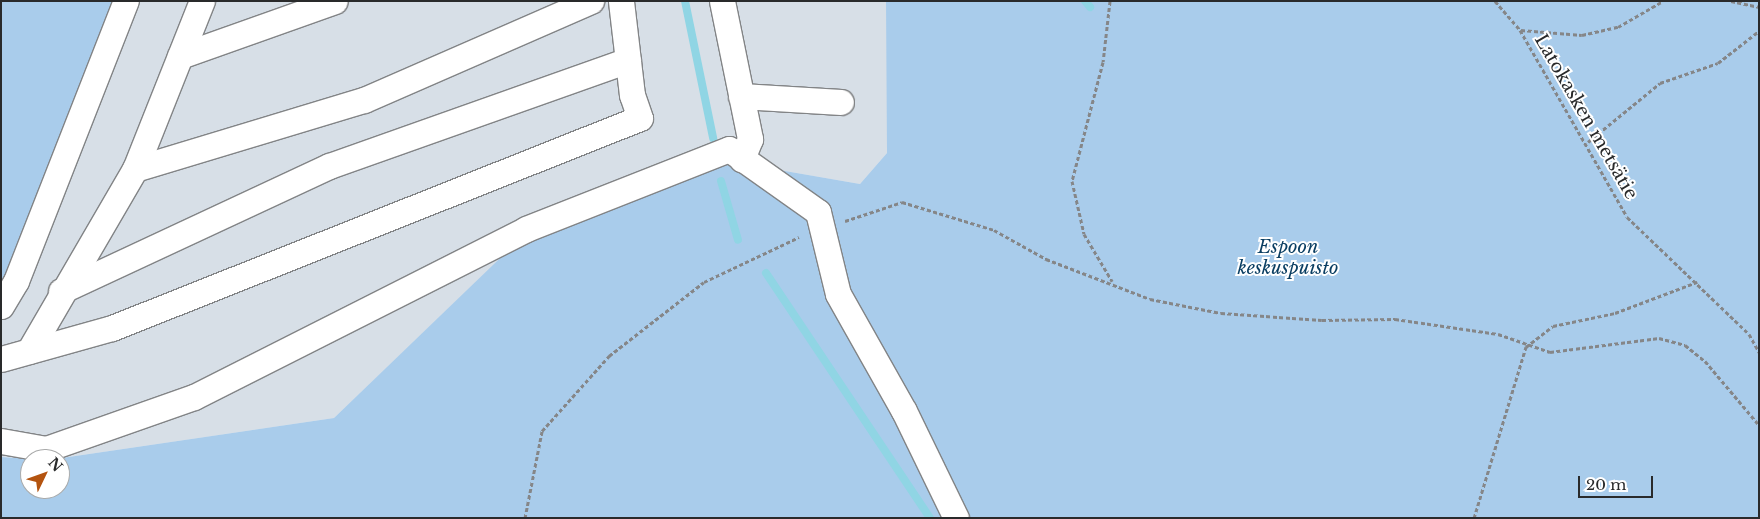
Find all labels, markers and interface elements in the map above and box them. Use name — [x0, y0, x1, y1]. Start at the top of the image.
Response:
street label: Latokasken metsätie — [1530, 31, 1642, 203]
park label: Espoon keskuspuisto — [1238, 237, 1338, 280]
north arrow — [20, 449, 70, 499]
text: N — [44, 454, 66, 476]
scale bar — [1580, 466, 1655, 498]
text: 20 m — [1586, 475, 1626, 494]

